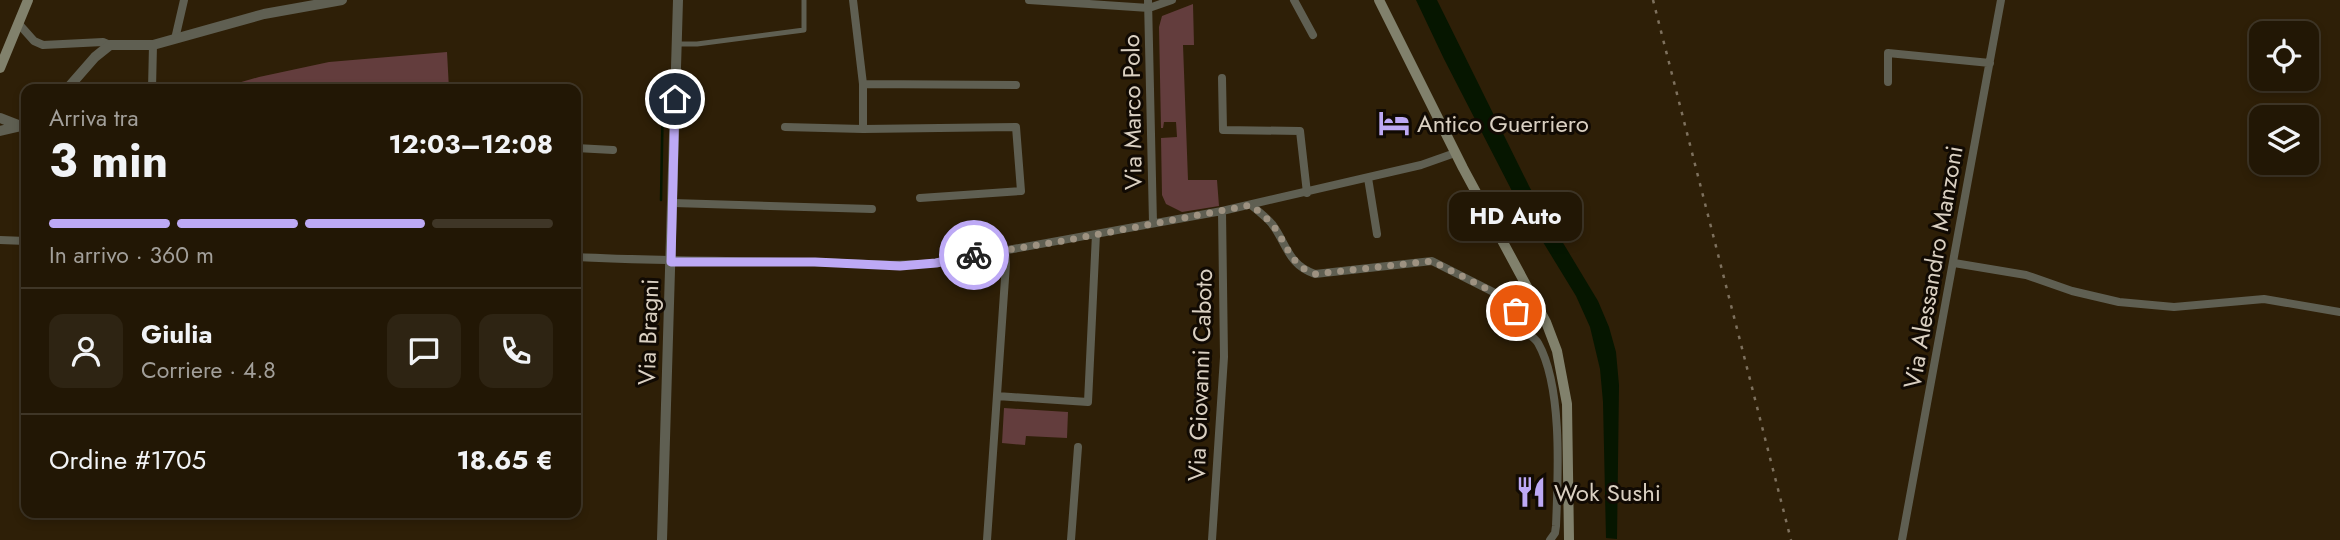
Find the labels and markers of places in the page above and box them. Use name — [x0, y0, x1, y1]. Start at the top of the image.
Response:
pin — [645, 69, 705, 129]
hotel icon: Antico Guerriero — [1377, 106, 1411, 140]
place label: Antico Guerriero — [1417, 106, 1589, 141]
callout: HD Auto — [1450, 192, 1582, 241]
pin — [1486, 281, 1546, 341]
restaurant icon: Wok Sushi — [1514, 475, 1548, 509]
place label: Wok Sushi — [1554, 475, 1661, 510]

